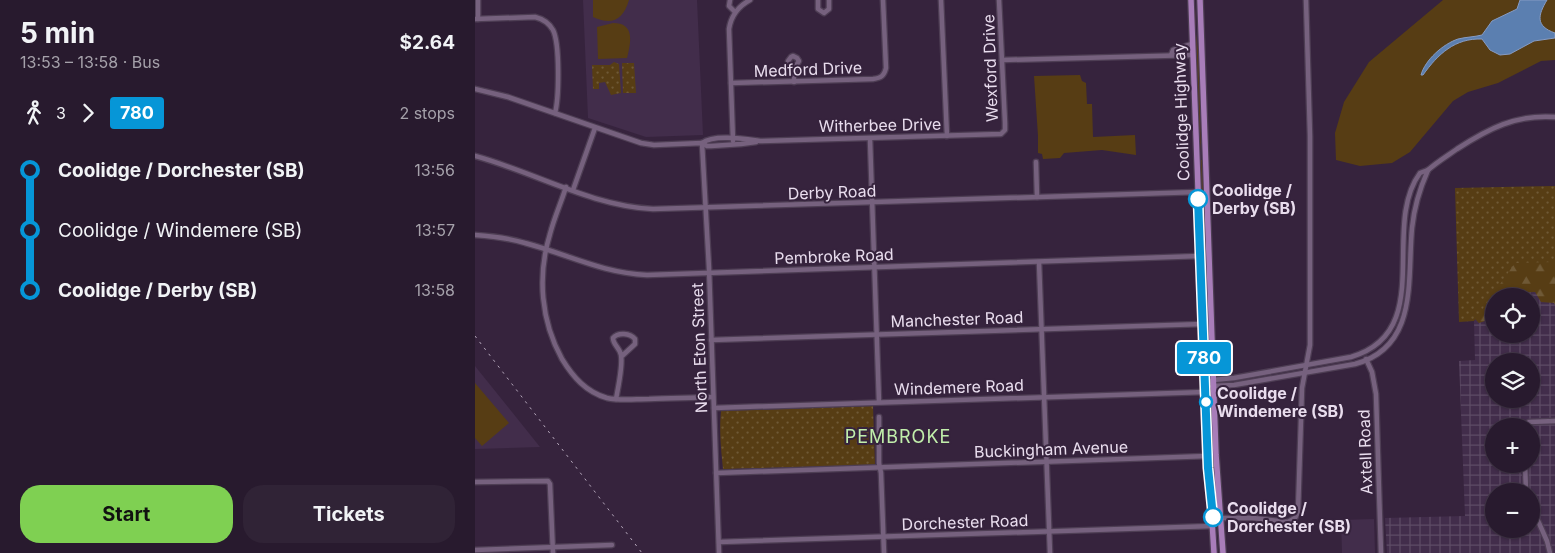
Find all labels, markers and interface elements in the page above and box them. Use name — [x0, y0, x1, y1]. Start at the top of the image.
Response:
street label: Wexford Drive — [978, 14, 1002, 122]
text: 5 min — [20, 16, 95, 50]
text: $2.64 — [400, 31, 455, 54]
street label: Coolidge Highway — [1169, 43, 1193, 181]
text: 13:53 – 13:58 · Bus — [20, 52, 160, 72]
street label: Medford Drive — [753, 57, 863, 81]
icon: walk — [20, 99, 48, 127]
icon: forward — [74, 99, 102, 127]
text: 780 — [120, 102, 154, 123]
text: 3 — [56, 103, 66, 123]
text: 2 stops — [399, 103, 455, 123]
street label: Witherbee Drive — [819, 114, 941, 136]
text: Coolidge / Dorchester (SB) — [58, 159, 305, 182]
text: 13:56 — [414, 160, 455, 180]
street label: Derby Road — [787, 180, 877, 204]
place label: Coolidge / Derby (SB) — [1212, 180, 1296, 218]
marker: Coolidge / Derby (SB) — [1188, 189, 1208, 209]
text: Coolidge / Windemere (SB) — [58, 219, 303, 242]
text: 13:57 — [415, 220, 455, 240]
street label: Pembroke Road — [774, 244, 894, 268]
text: Coolidge / Derby (SB) — [58, 279, 257, 302]
text: 13:58 — [414, 280, 455, 300]
street label: North Eton Street — [687, 282, 711, 414]
map controls — [1485, 288, 1540, 538]
button: locate — [1485, 288, 1540, 343]
street label: Manchester Road — [890, 307, 1024, 331]
line badge: 780 — [1175, 342, 1233, 374]
text: 780 — [1187, 347, 1221, 368]
button: layers — [1485, 353, 1540, 408]
street label: Windemere Road — [894, 375, 1024, 399]
place label: Coolidge / Windemere (SB) — [1217, 383, 1344, 421]
marker: Coolidge / Windemere (SB) — [1199, 395, 1213, 409]
street label: Axtell Road — [1354, 409, 1376, 495]
button: + — [1485, 418, 1540, 473]
district label: PEMBROKE — [845, 426, 951, 447]
street label: Buckingham Avenue — [974, 436, 1128, 462]
button: − — [1485, 483, 1540, 538]
button: Start — [20, 485, 233, 543]
button: Tickets — [243, 485, 455, 543]
place label: Coolidge / Dorchester (SB) — [1227, 498, 1351, 536]
marker: Coolidge / Dorchester (SB) — [1203, 507, 1223, 527]
street label: Dorchester Road — [901, 510, 1029, 534]

